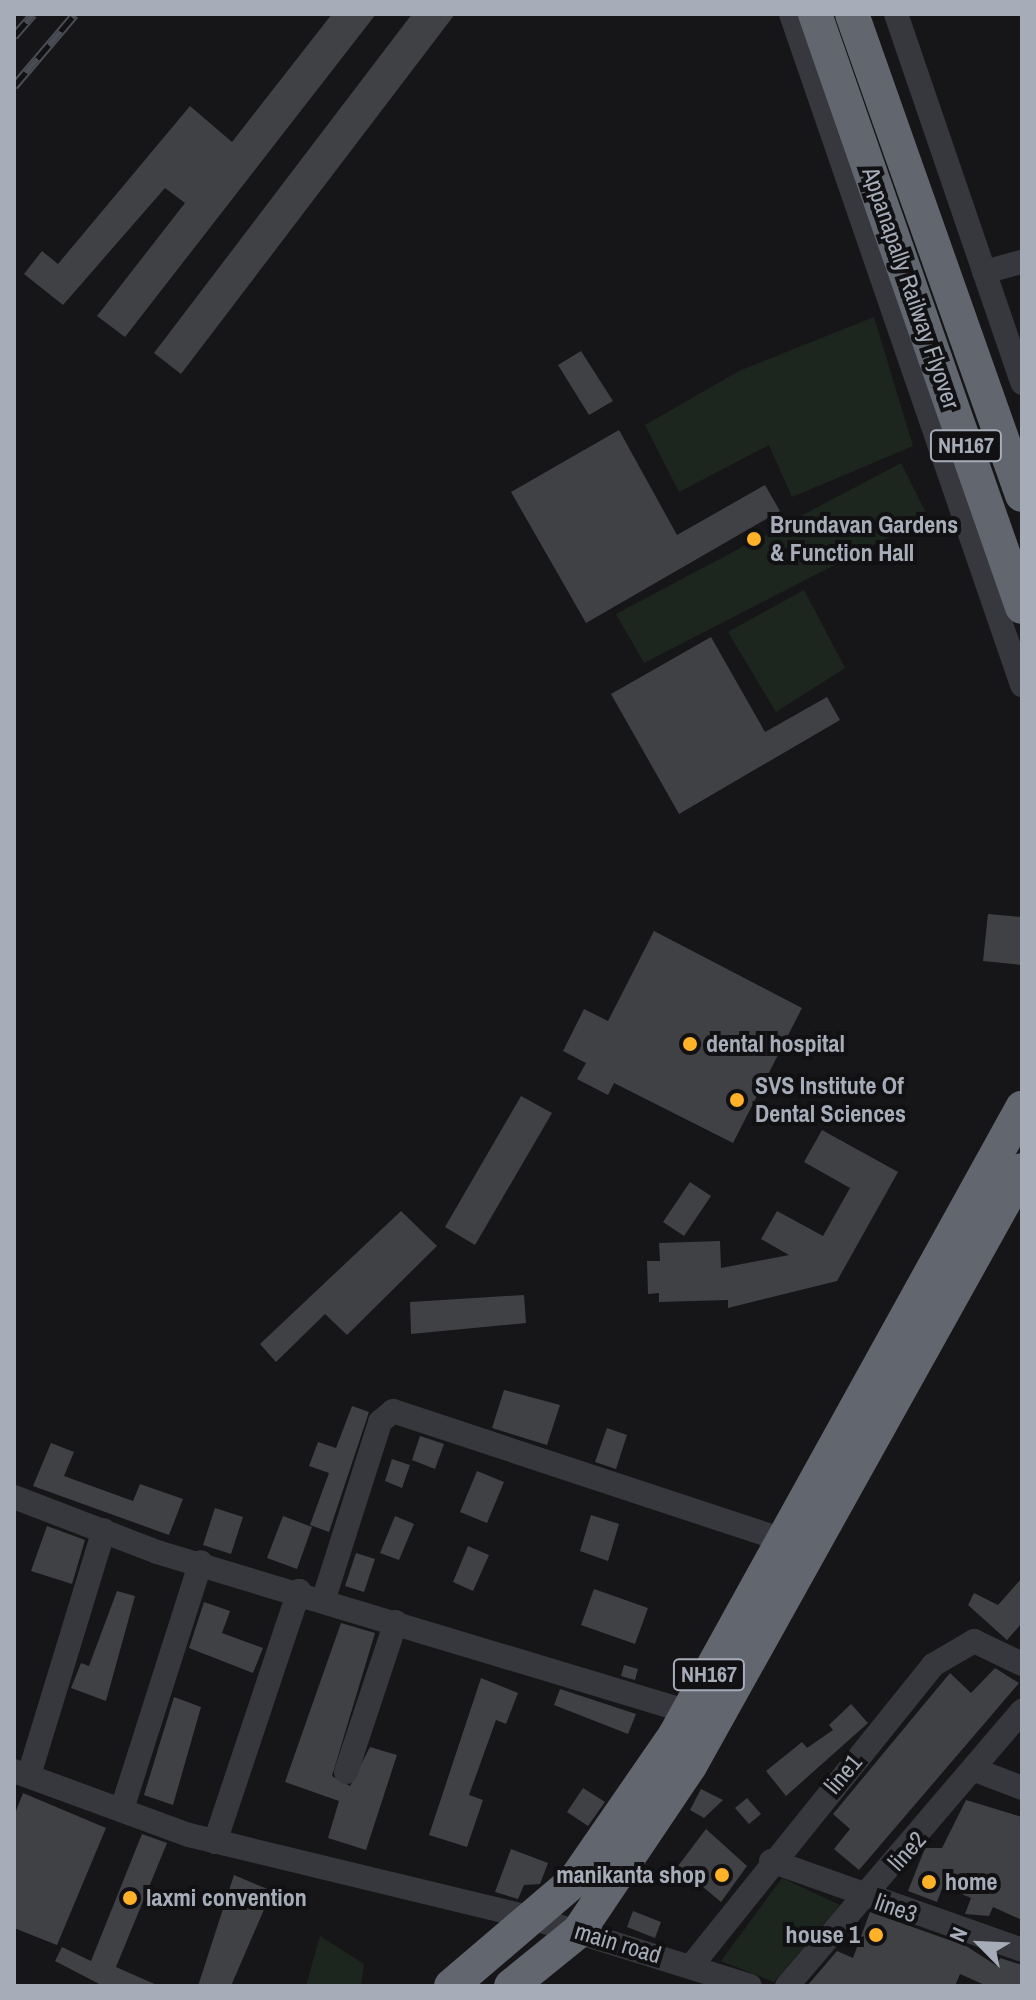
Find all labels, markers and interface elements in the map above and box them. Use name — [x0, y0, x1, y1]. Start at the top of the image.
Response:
street label: Appanapally Railway Flyover — [856, 163, 966, 413]
road number: NH167 — [928, 428, 1004, 464]
place label: Brundavan Gardens & Function Hall — [770, 511, 958, 567]
marker: Brundavan Gardens & Function Hall — [745, 530, 763, 548]
place label: dental hospital — [706, 1030, 845, 1058]
marker: dental hospital — [681, 1035, 699, 1053]
place label: SVS Institute Of Dental Sciences — [755, 1072, 906, 1128]
marker: SVS Institute Of Dental Sciences — [726, 1089, 748, 1111]
road number: NH167 — [671, 1657, 747, 1693]
street label: line1 — [818, 1748, 868, 1800]
street label: line2 — [882, 1826, 932, 1876]
place label: manikanta shop — [556, 1861, 706, 1889]
marker: manikanta shop — [713, 1866, 731, 1884]
place label: home — [945, 1868, 997, 1896]
marker: home — [920, 1873, 938, 1891]
place label: laxmi convention — [146, 1884, 307, 1912]
street label: line3 — [871, 1887, 921, 1929]
marker: laxmi convention — [121, 1889, 139, 1907]
north arrow — [940, 1904, 1020, 1984]
street label: main road — [571, 1916, 665, 1970]
place label: house 1 — [786, 1921, 860, 1949]
text: N — [942, 1922, 974, 1946]
marker: house 1 — [867, 1926, 885, 1944]

